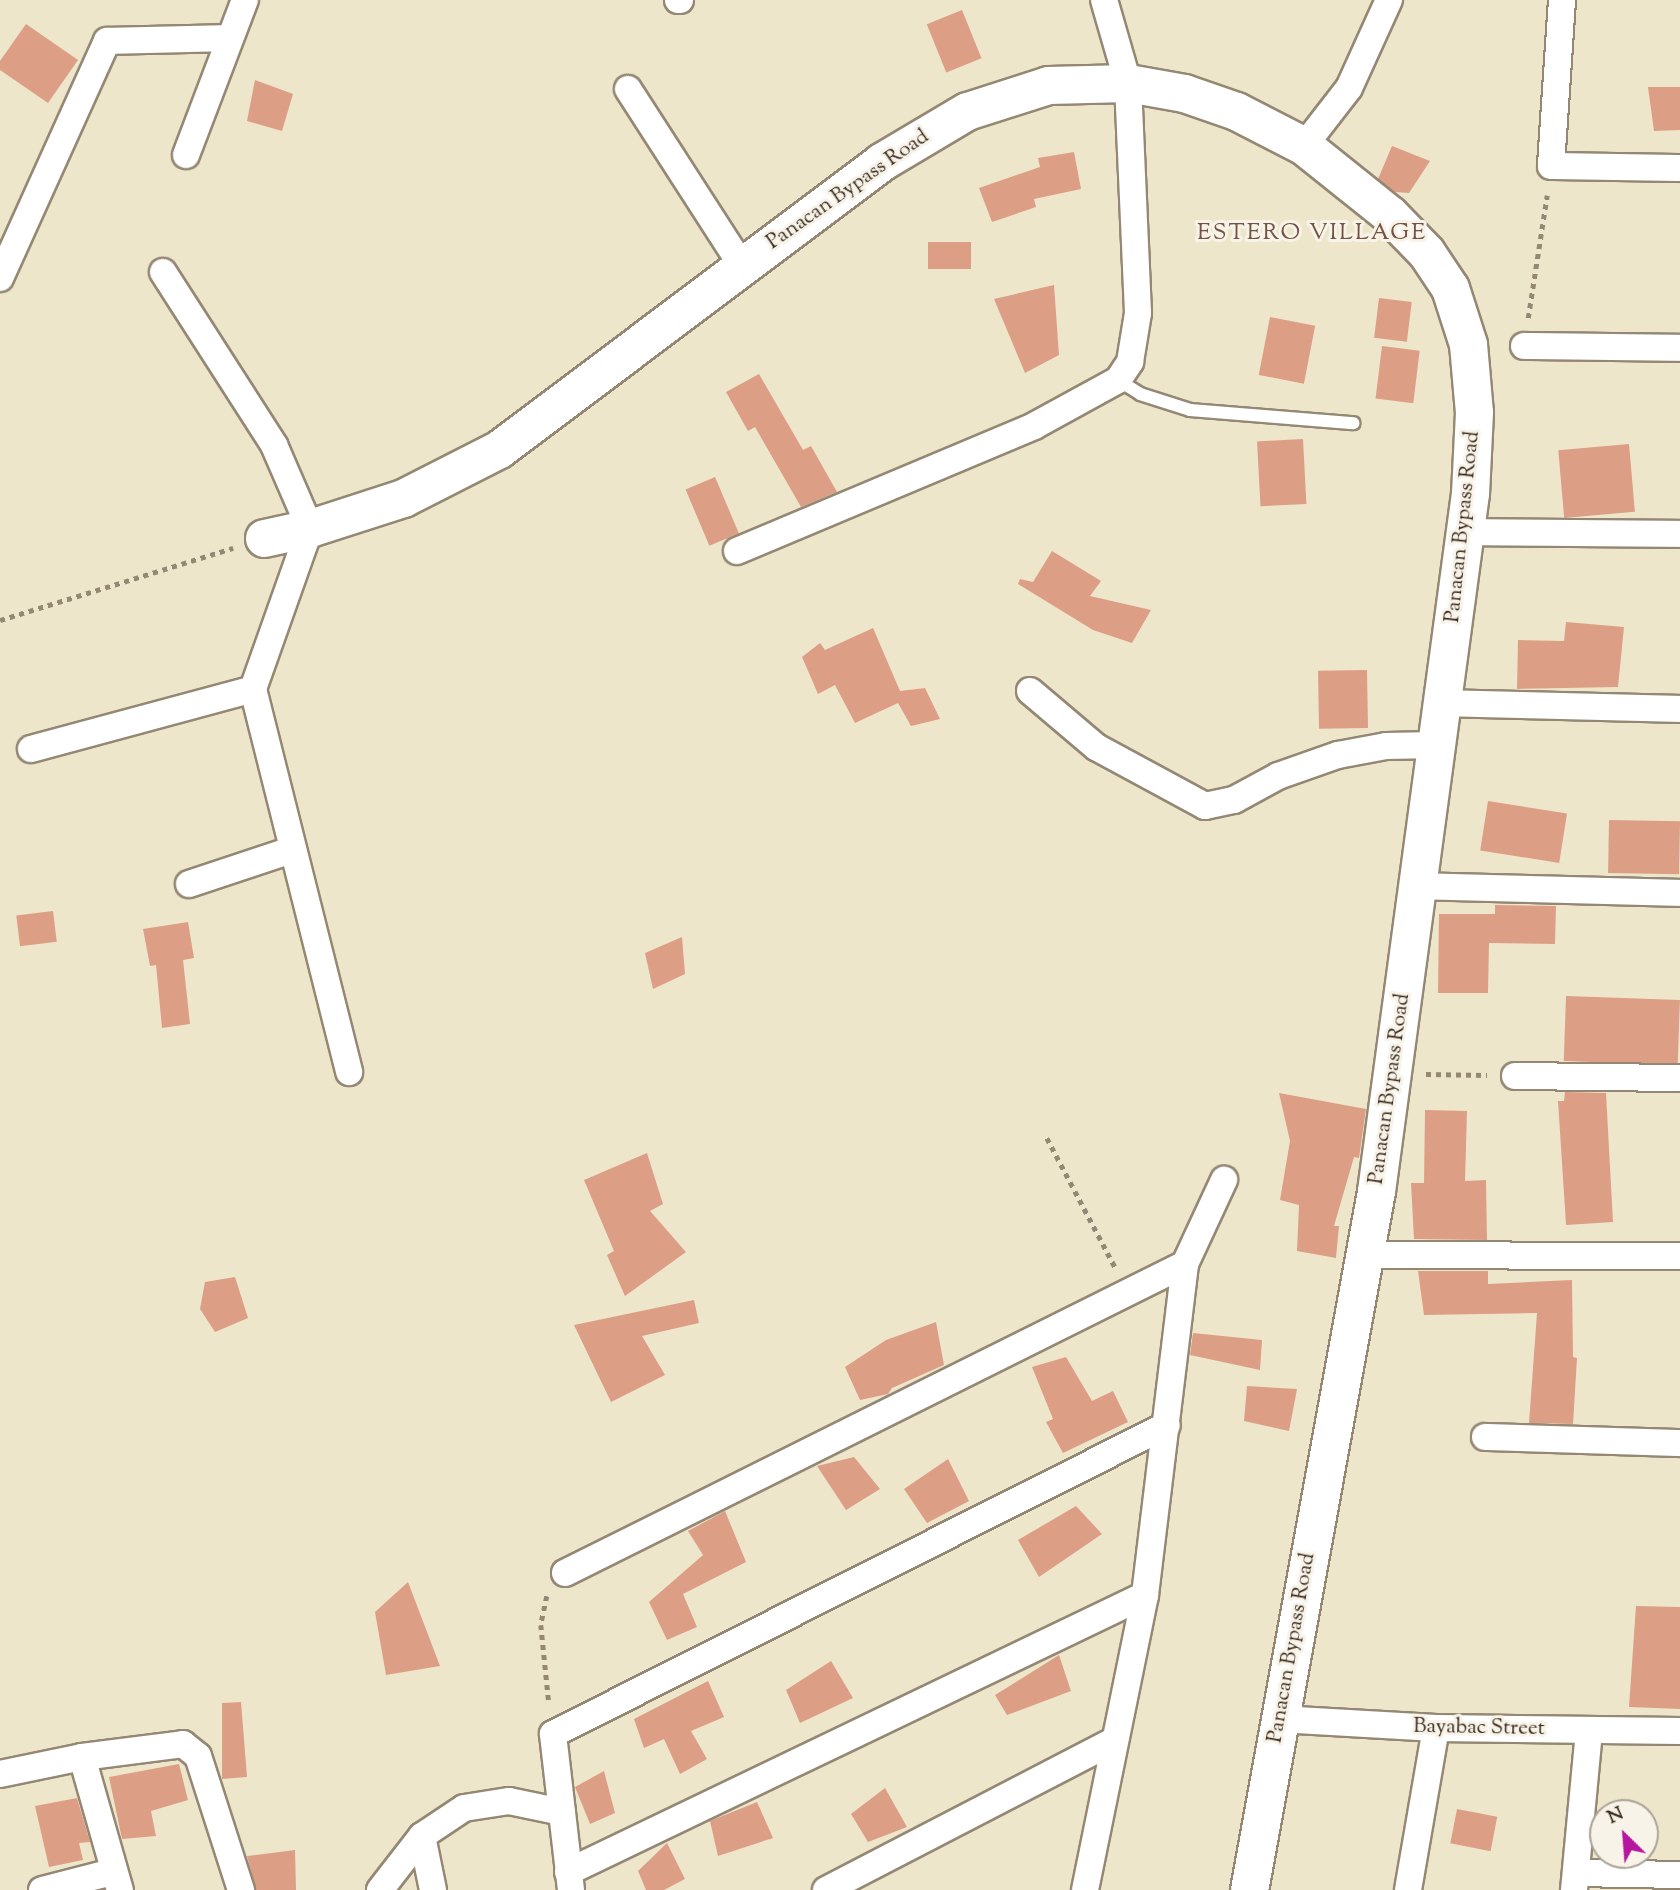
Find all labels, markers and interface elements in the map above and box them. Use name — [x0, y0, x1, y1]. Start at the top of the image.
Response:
street label: Panacan Bypass Road — [762, 125, 934, 255]
district label: ESTERO VILLAGE — [1199, 220, 1425, 248]
street label: Panacan Bypass Road — [1440, 430, 1486, 624]
street label: Panacan Bypass Road — [1364, 992, 1416, 1186]
street label: Panacan Bypass Road — [1263, 1551, 1321, 1745]
street label: Bayabac Street — [1413, 1714, 1545, 1742]
north arrow — [1589, 1799, 1659, 1869]
text: N — [1603, 1801, 1628, 1832]

